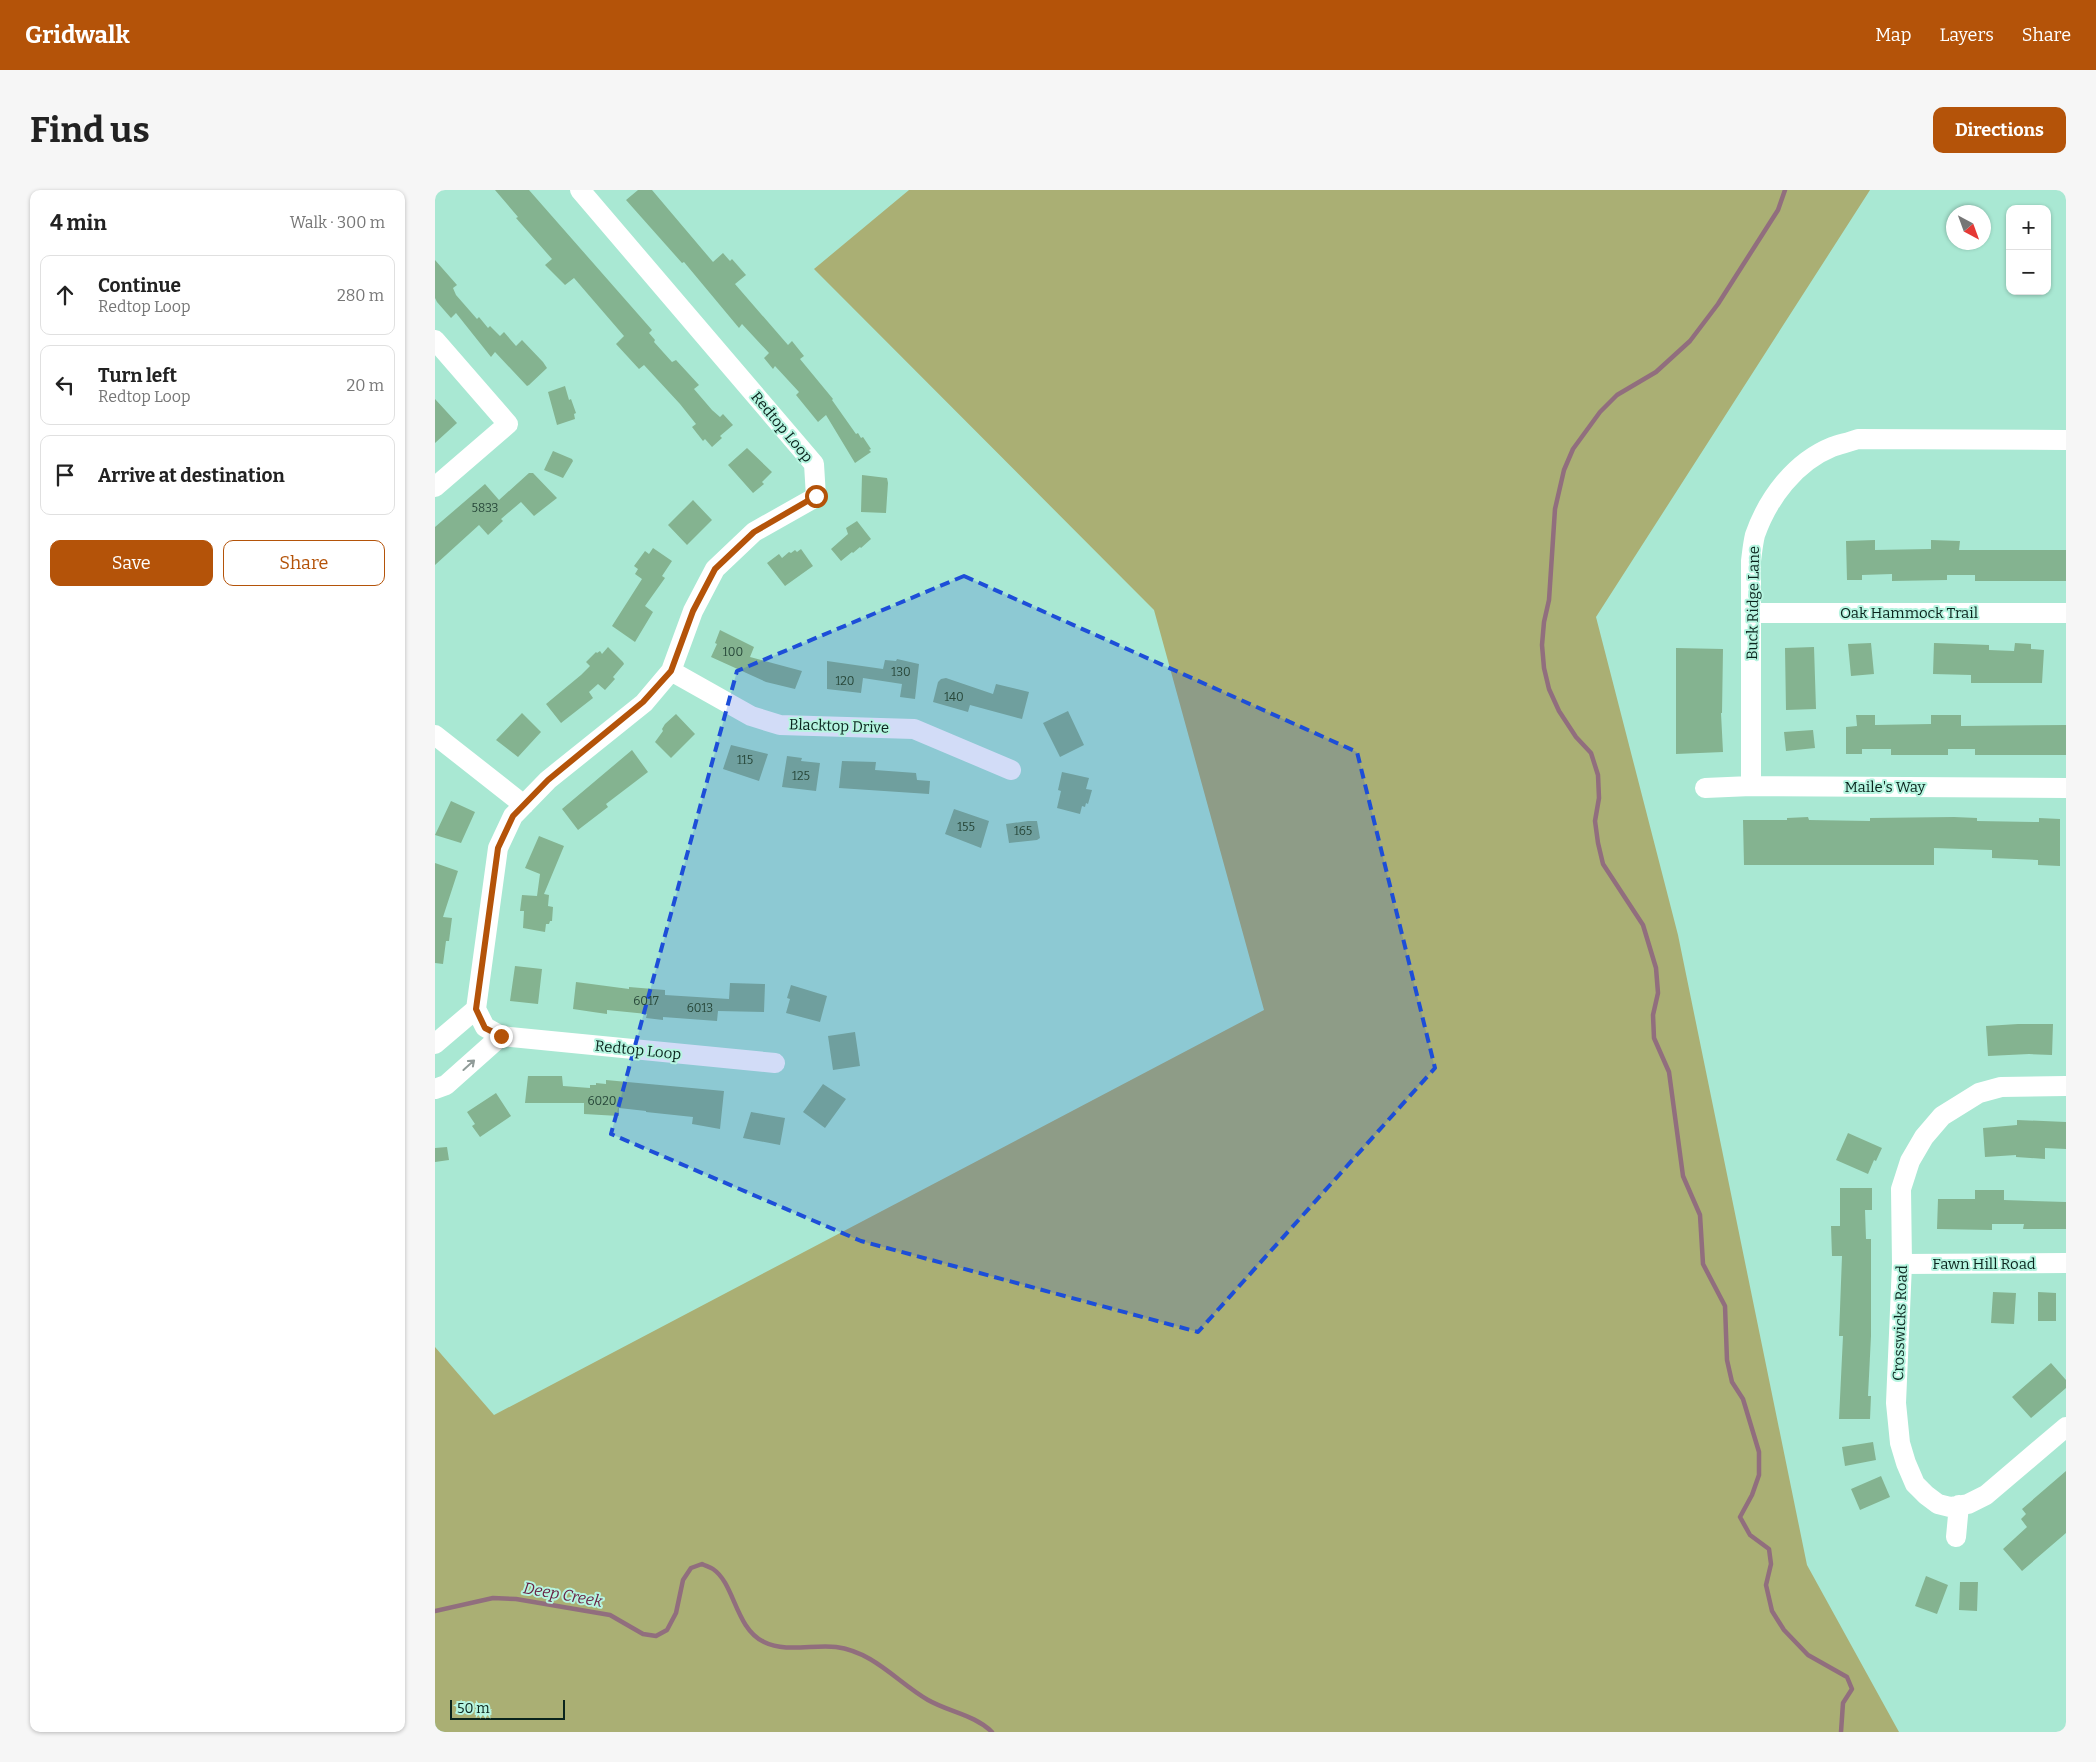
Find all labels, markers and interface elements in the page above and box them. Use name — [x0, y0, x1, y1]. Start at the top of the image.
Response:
text: Gridwalk — [25, 21, 130, 49]
text: Map — [1875, 24, 1911, 46]
text: Layers — [1939, 24, 1994, 46]
text: Share — [2022, 24, 2071, 46]
button: Directions — [1933, 107, 2066, 153]
text: Find us — [30, 109, 150, 151]
north arrow — [1946, 205, 1991, 250]
map controls — [2006, 205, 2051, 295]
button: + — [2006, 205, 2051, 250]
text: 4 min — [50, 210, 107, 236]
text: Walk · 300 m — [290, 213, 385, 232]
button: − — [2006, 250, 2051, 295]
text: Continue — [98, 274, 181, 297]
icon: ahead — [51, 281, 79, 309]
text: 280 m — [337, 286, 384, 305]
text: Redtop Loop — [98, 297, 191, 316]
text: Turn left — [98, 364, 177, 387]
icon: left — [51, 371, 79, 399]
text: 20 m — [347, 376, 384, 395]
text: Redtop Loop — [98, 387, 191, 406]
street label: Redtop Loop — [747, 388, 817, 466]
icon: arrive — [51, 461, 79, 489]
text: Arrive at destination — [98, 464, 285, 487]
route start — [805, 485, 828, 508]
house number: 5833 — [472, 501, 499, 515]
button: Save — [50, 540, 213, 586]
button: Share — [223, 540, 385, 586]
street label: Buck Ridge Lane — [1743, 546, 1763, 660]
street label: Oak Hammock Trail — [1840, 604, 1978, 622]
house number: 100 — [723, 645, 743, 659]
house number: 130 — [891, 665, 911, 679]
house number: 120 — [835, 674, 855, 688]
house number: 140 — [944, 690, 964, 704]
street label: Blacktop Drive — [789, 715, 889, 737]
house number: 115 — [737, 753, 753, 767]
house number: 125 — [792, 769, 810, 783]
street label: Maile's Way — [1844, 778, 1926, 796]
house number: 155 — [957, 820, 975, 834]
house number: 165 — [1014, 824, 1032, 838]
house number: 6017 — [633, 994, 659, 1008]
house number: 6013 — [687, 1001, 713, 1015]
route end — [490, 1025, 513, 1048]
street label: Redtop Loop — [594, 1037, 682, 1063]
one-way arrow — [463, 1059, 476, 1070]
house number: 6020 — [588, 1094, 616, 1108]
street label: Fawn Hill Road — [1932, 1255, 2036, 1273]
street label: Crosswicks Road — [1889, 1265, 1911, 1381]
water label: Deep Creek — [522, 1578, 604, 1611]
scale bar — [450, 1697, 565, 1720]
text: 50 m — [457, 1700, 490, 1717]

